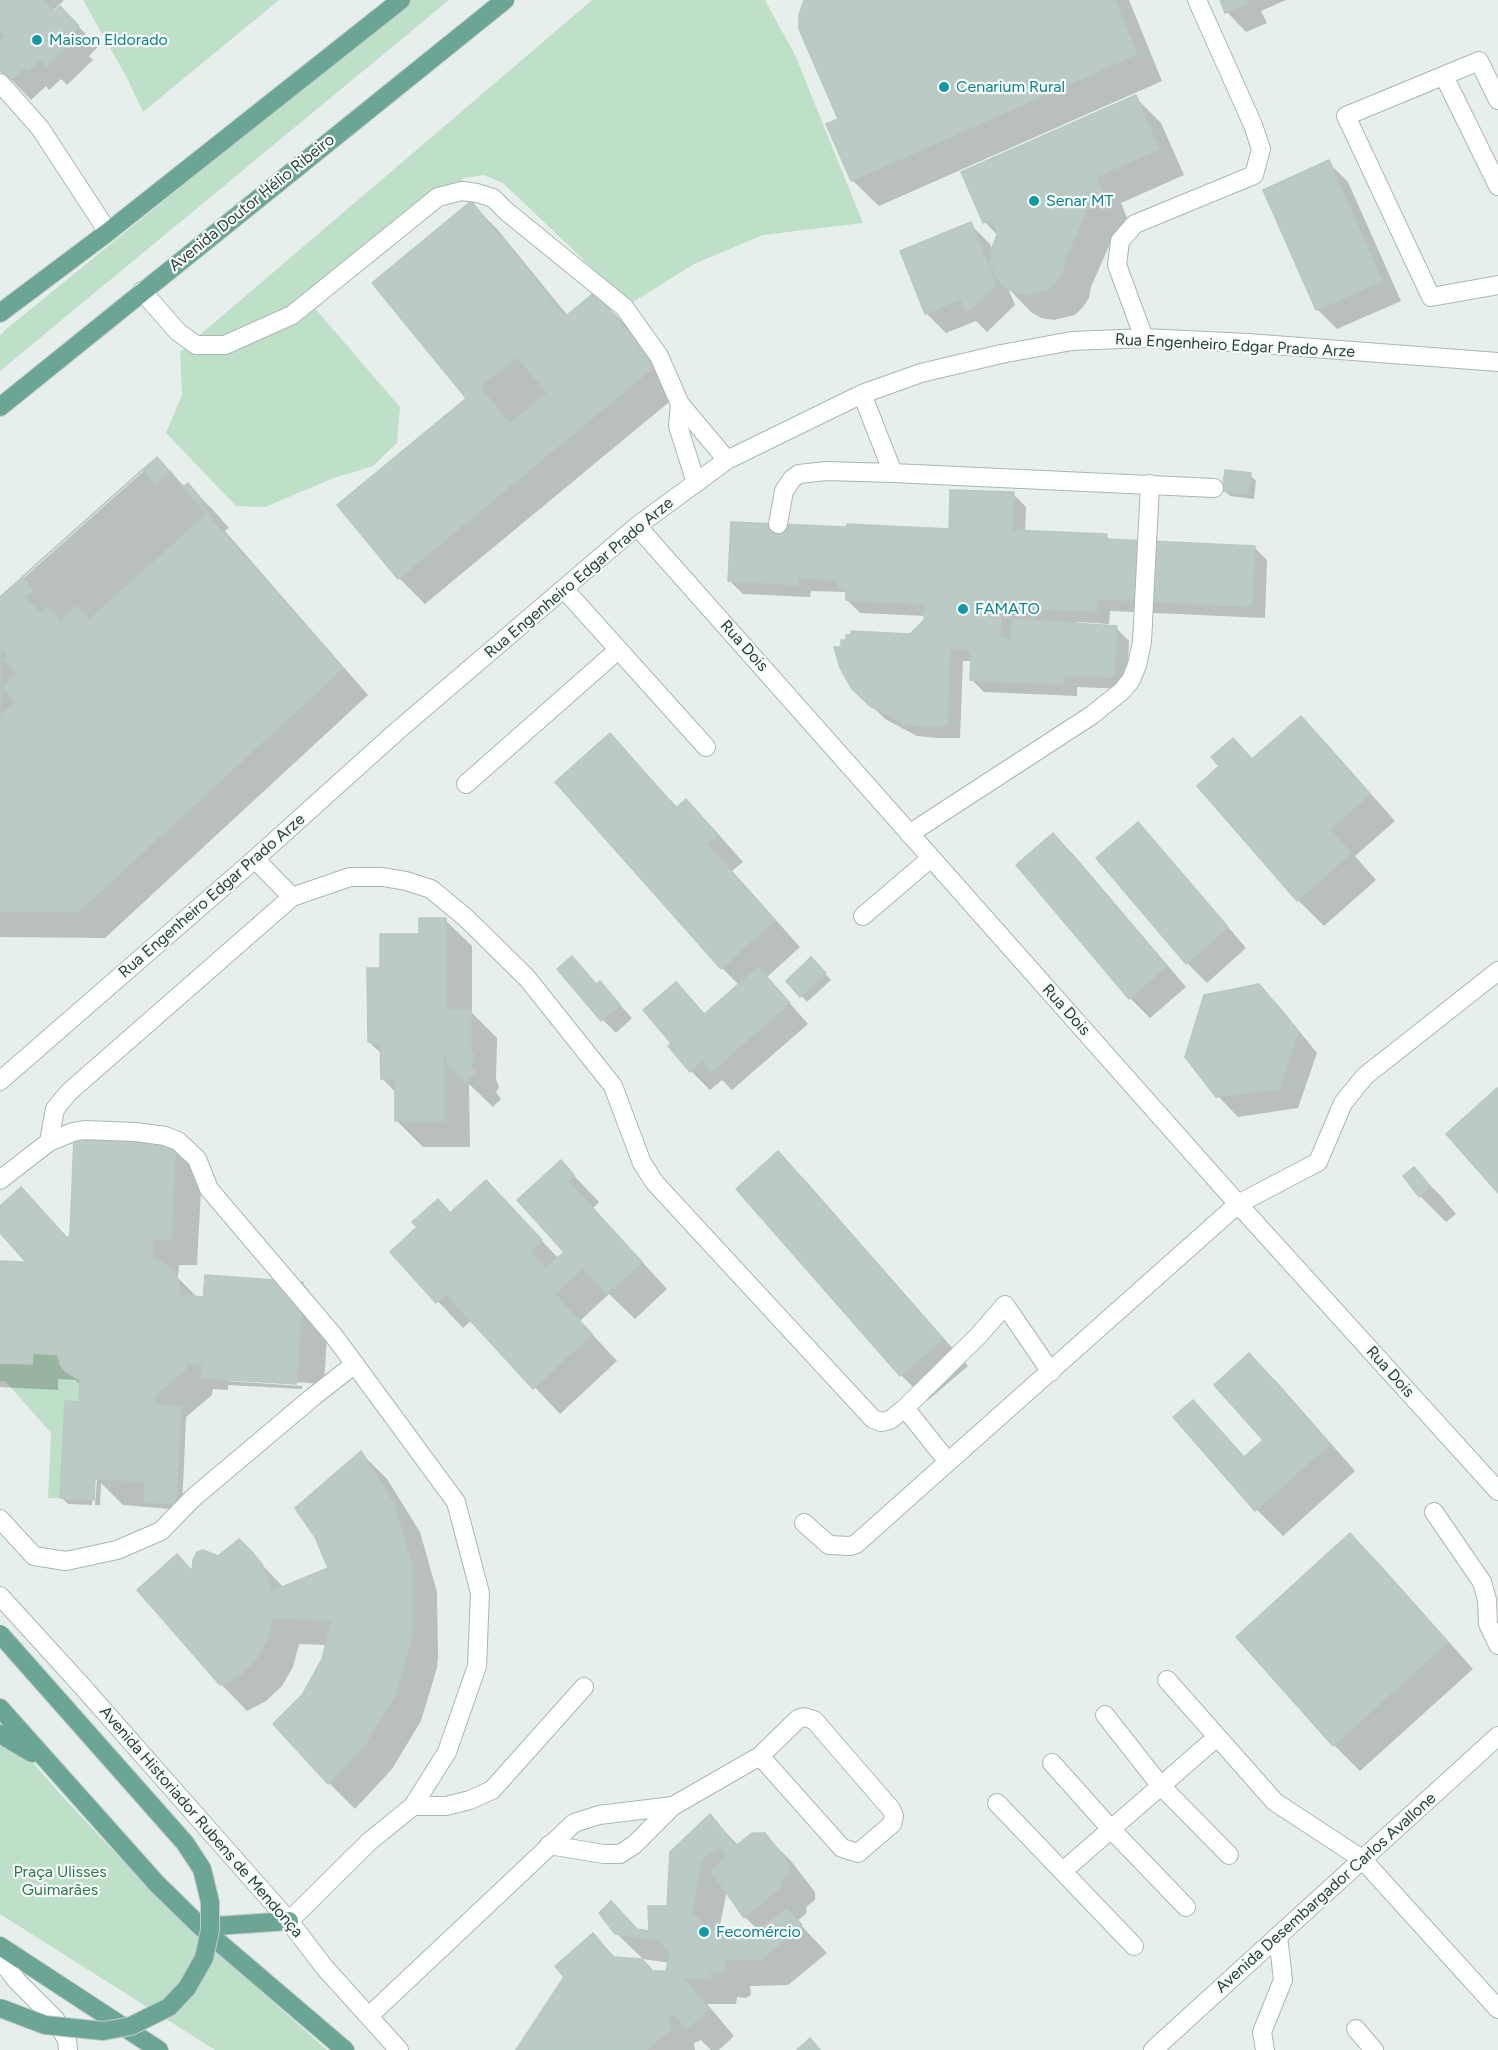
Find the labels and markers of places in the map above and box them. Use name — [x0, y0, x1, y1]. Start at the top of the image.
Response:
place label: Maison Eldorado — [49, 30, 168, 50]
marker: Maison Eldorado — [30, 33, 44, 47]
place label: Cenarium Rural — [956, 77, 1065, 97]
marker: Cenarium Rural — [937, 80, 951, 94]
place label: Senar MT — [1046, 191, 1113, 211]
marker: Senar MT — [1027, 194, 1041, 208]
place label: FAMATO — [975, 599, 1040, 619]
marker: FAMATO — [956, 602, 970, 616]
place label: Fecomércio — [716, 1922, 801, 1942]
marker: Fecomércio — [697, 1925, 711, 1939]

